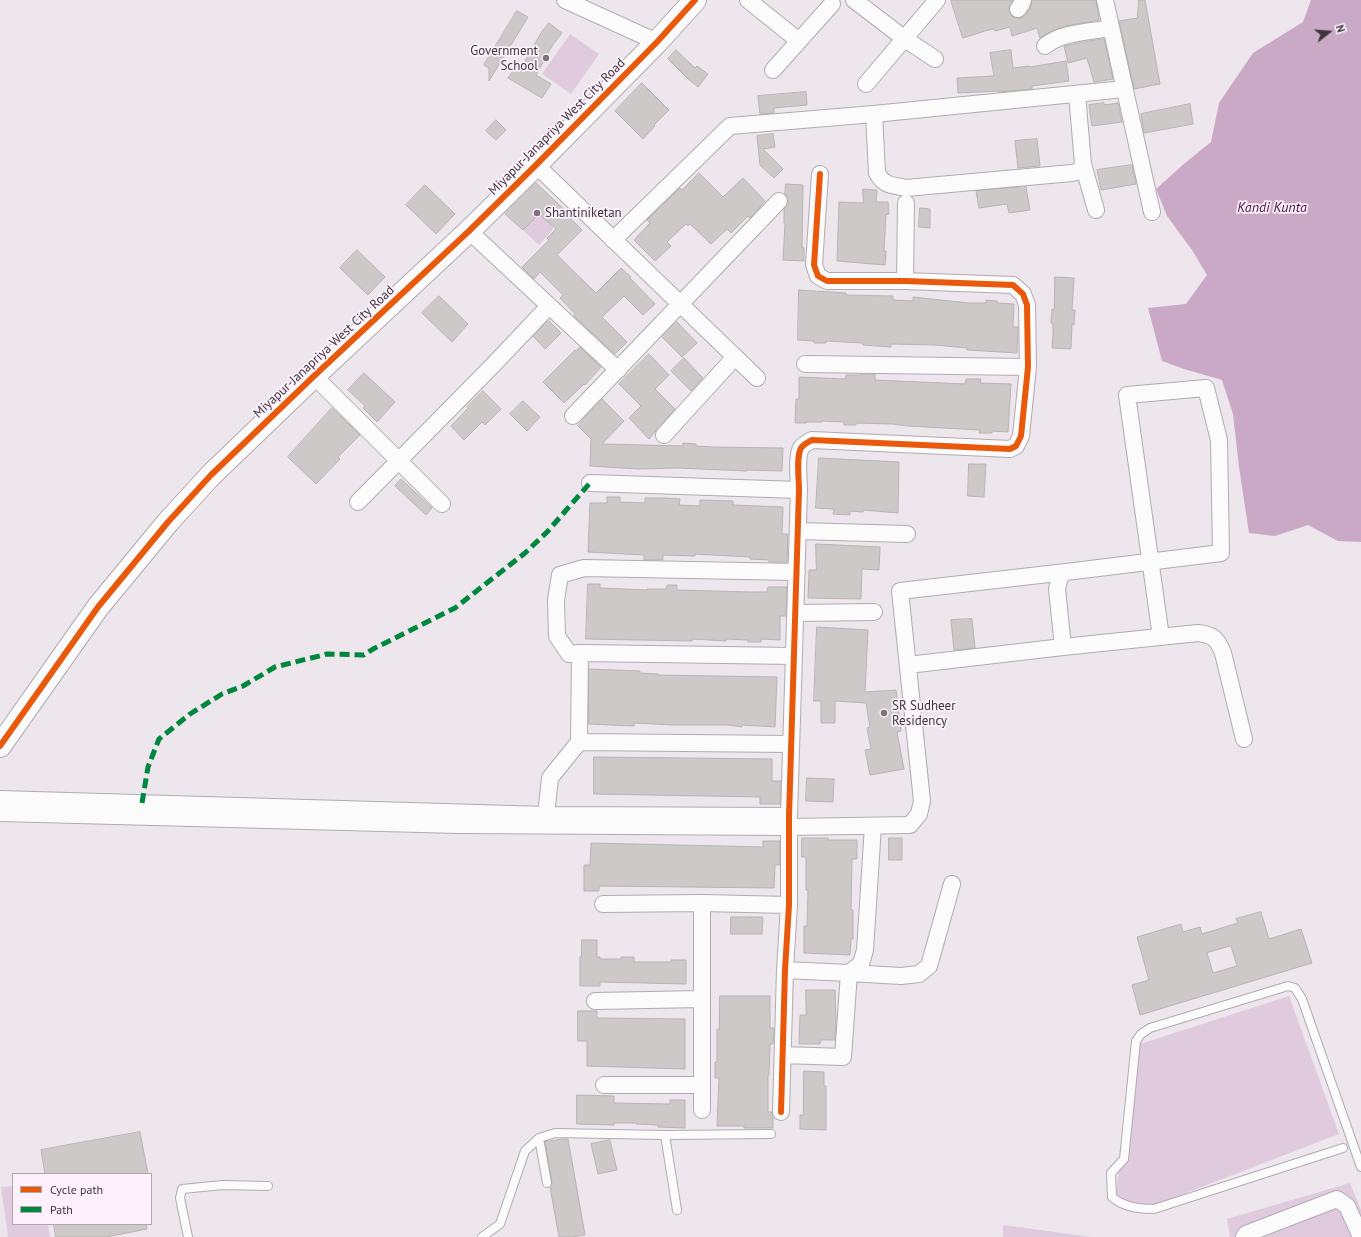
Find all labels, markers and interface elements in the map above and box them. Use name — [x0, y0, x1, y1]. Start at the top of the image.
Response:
north arrow — [1309, 12, 1349, 52]
text: N — [1333, 23, 1348, 34]
place label: Government School — [470, 43, 538, 74]
marker: Government School — [541, 53, 551, 63]
street label: Miyapur-Janapriya West City Road — [485, 55, 629, 199]
water label: Kandi Kunta — [1237, 200, 1307, 216]
place label: Shantiniketan — [545, 205, 622, 221]
marker: Shantiniketan — [532, 208, 542, 218]
street label: Miyapur-Janapriya West City Road — [250, 283, 398, 421]
place label: SR Sudheer Residency — [892, 698, 956, 729]
marker: SR Sudheer Residency — [879, 708, 889, 718]
legend — [12, 1173, 152, 1225]
text: Cycle path — [50, 1182, 103, 1197]
text: Path — [50, 1202, 73, 1217]

